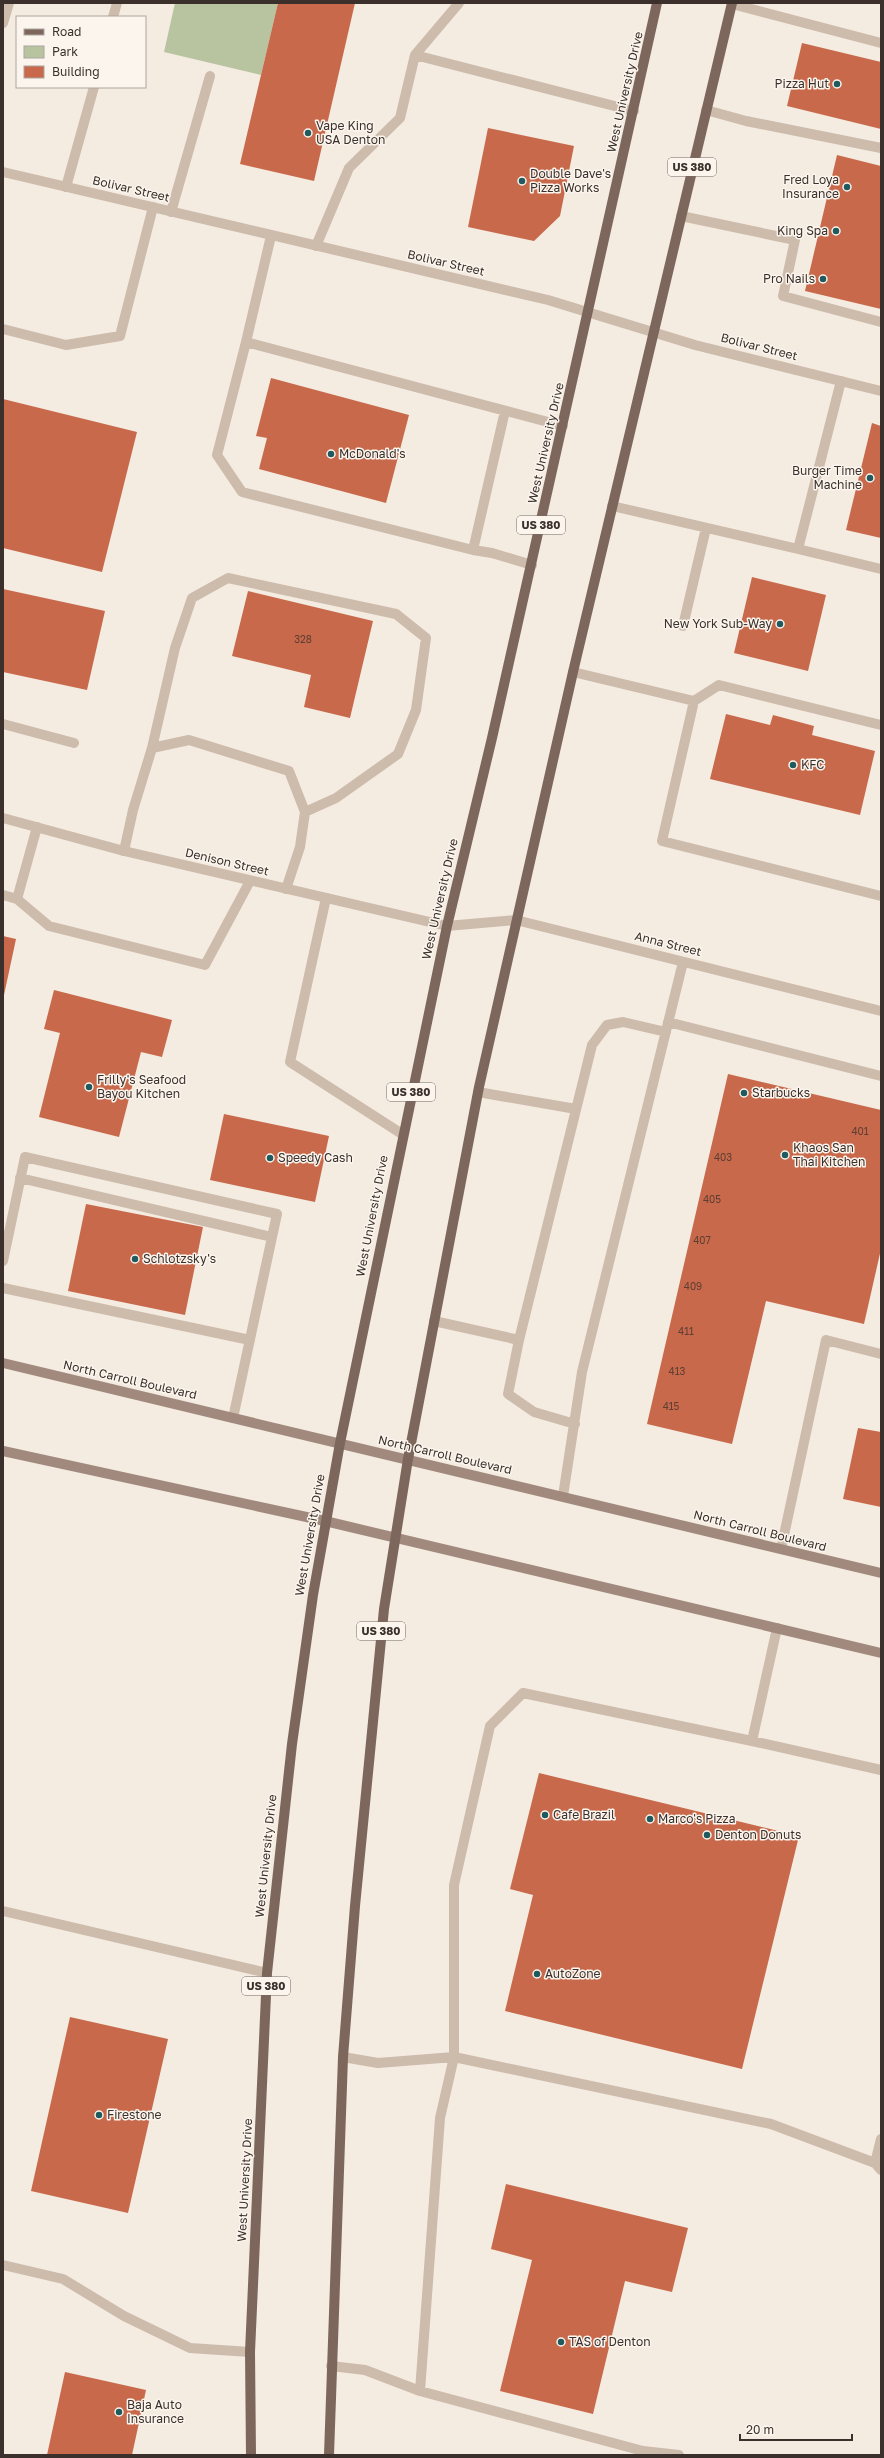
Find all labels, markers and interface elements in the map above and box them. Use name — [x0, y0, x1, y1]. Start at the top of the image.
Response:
legend — [16, 16, 146, 88]
text: Road — [52, 24, 81, 39]
street label: West University Drive — [603, 30, 646, 154]
text: Park — [52, 44, 78, 59]
text: Building — [52, 64, 100, 79]
place label: Pizza Hut — [775, 76, 829, 91]
marker: Pizza Hut — [832, 79, 842, 89]
place label: Vape King USA Denton — [316, 118, 385, 147]
marker: Vape King USA Denton — [303, 128, 313, 138]
road number: US 380 — [668, 158, 716, 176]
place label: Double Dave's Pizza Works — [530, 166, 611, 195]
street label: Bolivar Street — [91, 172, 171, 205]
place label: Fred Loya Insurance — [782, 172, 839, 201]
marker: Double Dave's Pizza Works — [517, 176, 527, 186]
marker: Fred Loya Insurance — [842, 182, 852, 192]
place label: King Spa — [777, 223, 828, 238]
marker: King Spa — [831, 226, 841, 236]
street label: Bolivar Street — [406, 246, 486, 279]
place label: Pro Nails — [763, 271, 815, 286]
marker: Pro Nails — [818, 274, 828, 284]
street label: Bolivar Street — [719, 330, 799, 363]
street label: West University Drive — [524, 381, 567, 505]
place label: McDonald's — [339, 446, 406, 461]
marker: McDonald's — [326, 449, 336, 459]
place label: Burger Time Machine — [792, 463, 862, 492]
marker: Burger Time Machine — [865, 473, 875, 483]
road number: US 380 — [517, 516, 565, 534]
place label: New York Sub-Way — [664, 616, 772, 631]
marker: New York Sub-Way — [775, 619, 785, 629]
house number: 328 — [294, 633, 312, 645]
place label: KFC — [801, 757, 825, 772]
marker: KFC — [788, 760, 798, 770]
street label: West University Drive — [418, 837, 461, 961]
street label: Denison Street — [184, 845, 271, 878]
street label: Anna Street — [633, 928, 703, 959]
place label: Frilly's Seafood Bayou Kitchen — [97, 1072, 186, 1101]
marker: Frilly's Seafood Bayou Kitchen — [84, 1082, 94, 1092]
road number: US 380 — [387, 1083, 435, 1101]
place label: Starbucks — [752, 1085, 810, 1100]
marker: Starbucks — [739, 1088, 749, 1098]
house number: 401 — [851, 1125, 869, 1137]
place label: Khaos San Thai Kitchen — [793, 1140, 865, 1169]
place label: Speedy Cash — [278, 1150, 353, 1165]
marker: Khaos San Thai Kitchen — [780, 1150, 790, 1160]
house number: 403 — [714, 1151, 732, 1163]
marker: Speedy Cash — [265, 1153, 275, 1163]
street label: West University Drive — [352, 1154, 391, 1278]
house number: 405 — [703, 1193, 721, 1205]
house number: 407 — [693, 1234, 711, 1246]
place label: Schlotzsky's — [143, 1251, 216, 1266]
marker: Schlotzsky's — [130, 1254, 140, 1264]
house number: 409 — [684, 1280, 702, 1292]
house number: 411 — [678, 1325, 694, 1337]
street label: North Carroll Boulevard — [62, 1357, 198, 1402]
house number: 413 — [669, 1365, 686, 1377]
house number: 415 — [663, 1400, 680, 1412]
street label: North Carroll Boulevard — [377, 1432, 513, 1477]
street label: West University Drive — [291, 1473, 328, 1597]
street label: North Carroll Boulevard — [692, 1507, 828, 1554]
road number: US 380 — [357, 1622, 405, 1640]
street label: West University Drive — [252, 1794, 279, 1918]
place label: Cafe Brazil — [553, 1807, 615, 1822]
marker: Cafe Brazil — [540, 1810, 550, 1820]
place label: Marco's Pizza — [658, 1811, 736, 1826]
marker: Marco's Pizza — [645, 1814, 655, 1824]
place label: Denton Donuts — [715, 1827, 801, 1842]
marker: Denton Donuts — [702, 1830, 712, 1840]
place label: AutoZone — [545, 1966, 601, 1981]
marker: AutoZone — [532, 1969, 542, 1979]
road number: US 380 — [242, 1977, 290, 1995]
place label: Firestone — [107, 2107, 162, 2122]
marker: Firestone — [94, 2110, 104, 2120]
street label: West University Drive — [234, 2118, 255, 2242]
place label: TAS of Denton — [569, 2334, 651, 2349]
marker: TAS of Denton — [556, 2337, 566, 2347]
place label: Baja Auto Insurance — [127, 2397, 184, 2426]
marker: Baja Auto Insurance — [114, 2407, 124, 2417]
scale bar — [740, 2416, 852, 2442]
text: 20 m — [746, 2422, 774, 2437]

